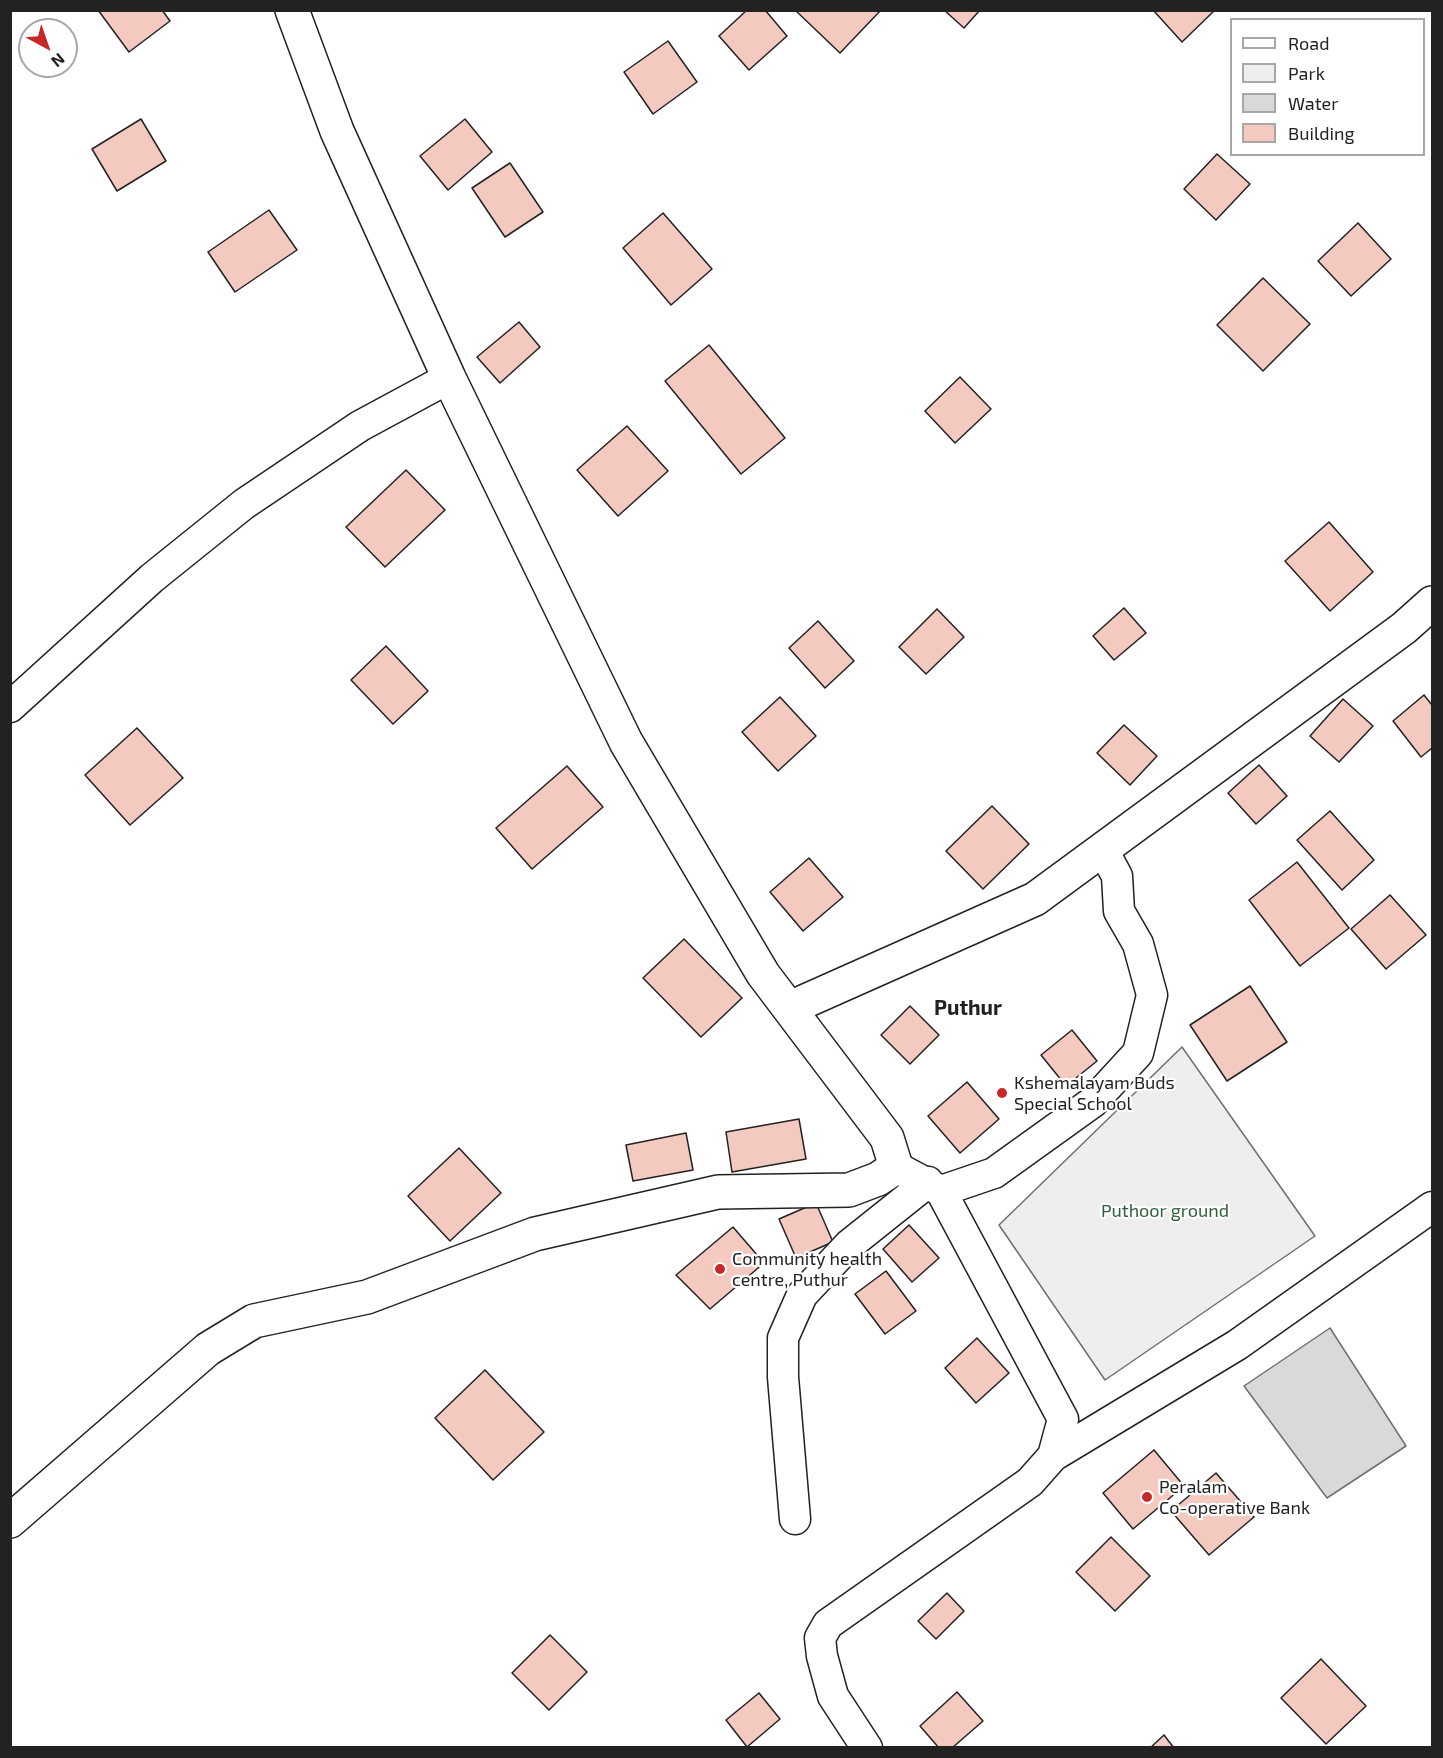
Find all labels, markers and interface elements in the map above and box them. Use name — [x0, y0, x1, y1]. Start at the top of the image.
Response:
north arrow — [18, 18, 78, 78]
legend — [1230, 18, 1425, 156]
text: Road — [1288, 32, 1329, 54]
text: N — [48, 50, 69, 72]
text: Park — [1288, 62, 1325, 84]
text: Water — [1288, 92, 1338, 114]
text: Building — [1288, 122, 1355, 144]
district label: Puthur — [934, 995, 1002, 1021]
place label: Kshemalayam Buds Special School — [1014, 1072, 1175, 1114]
marker: Kshemalayam Buds Special School — [995, 1086, 1009, 1100]
park label: Puthoor ground — [1101, 1200, 1229, 1222]
place label: Community health centre, Puthur — [732, 1248, 882, 1290]
marker: Community health centre, Puthur — [713, 1262, 727, 1276]
place label: Peralam Co-operative Bank — [1159, 1476, 1310, 1518]
marker: Peralam Co-operative Bank — [1140, 1490, 1154, 1504]

